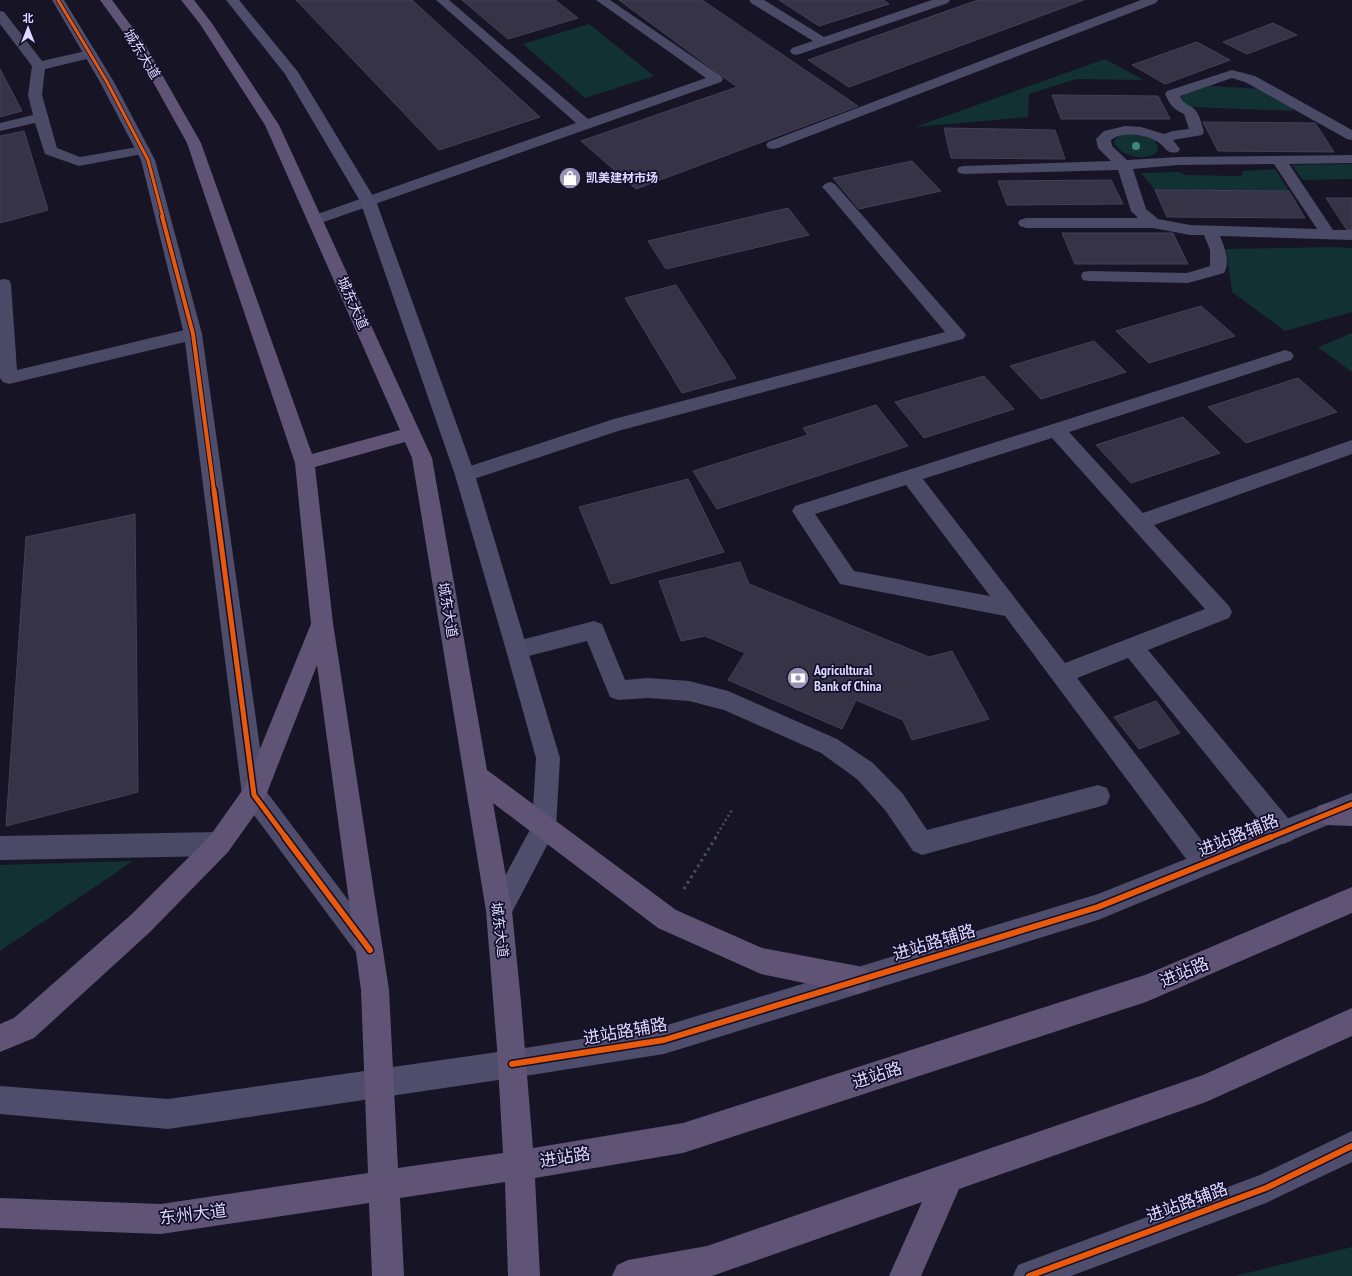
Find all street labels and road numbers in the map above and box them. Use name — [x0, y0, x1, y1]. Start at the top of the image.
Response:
street label: 城东大道 — [120, 25, 164, 83]
street label: 城东大道 — [333, 274, 373, 332]
street label: 城东大道 — [434, 581, 462, 639]
street label: 进站路辅路 — [1194, 809, 1282, 861]
street label: 城东大道 — [488, 901, 512, 959]
street label: 进站路辅路 — [890, 919, 978, 965]
street label: 进站路 — [1156, 952, 1212, 992]
street label: 进站路辅路 — [581, 1013, 669, 1049]
street label: 进站路 — [849, 1057, 905, 1093]
street label: 进站路 — [538, 1142, 592, 1172]
street label: 进站路辅路 — [1143, 1177, 1231, 1227]
street label: 东州大道 — [158, 1199, 228, 1229]

